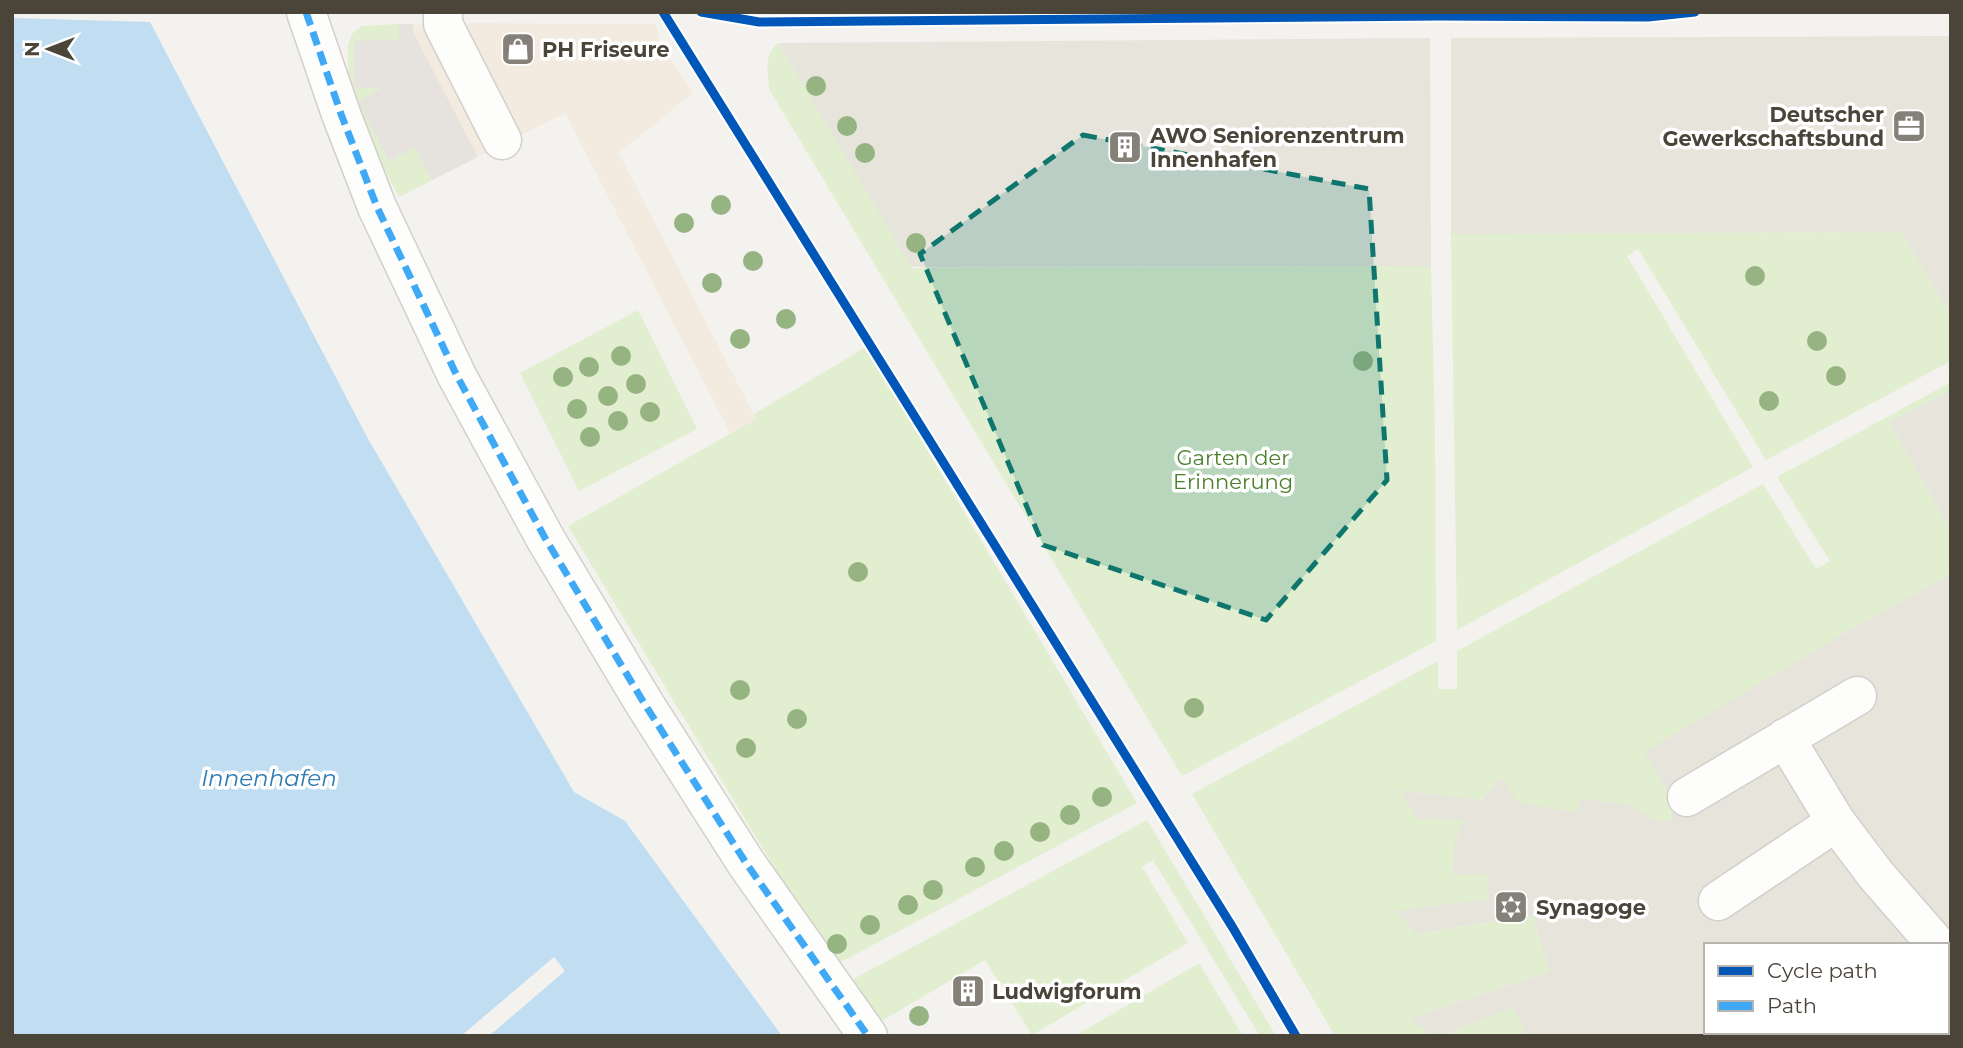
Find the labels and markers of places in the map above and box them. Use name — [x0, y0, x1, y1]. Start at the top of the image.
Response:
shop icon: PH Friseure — [499, 30, 537, 68]
place label: PH Friseure — [542, 37, 670, 62]
place label: Deutscher Gewerkschaftsbund — [1662, 102, 1884, 151]
office icon: Deutscher Gewerkschaftsbund — [1890, 107, 1928, 145]
place label: AWO Seniorenzentrum Innenhafen — [1149, 123, 1404, 172]
building icon: AWO Seniorenzentrum Innenhafen — [1106, 128, 1144, 166]
synagogue icon: Synagoge — [1492, 888, 1530, 926]
place label: Synagoge — [1536, 895, 1646, 920]
building icon: Ludwigforum — [949, 972, 987, 1010]
place label: Ludwigforum — [992, 979, 1142, 1004]

